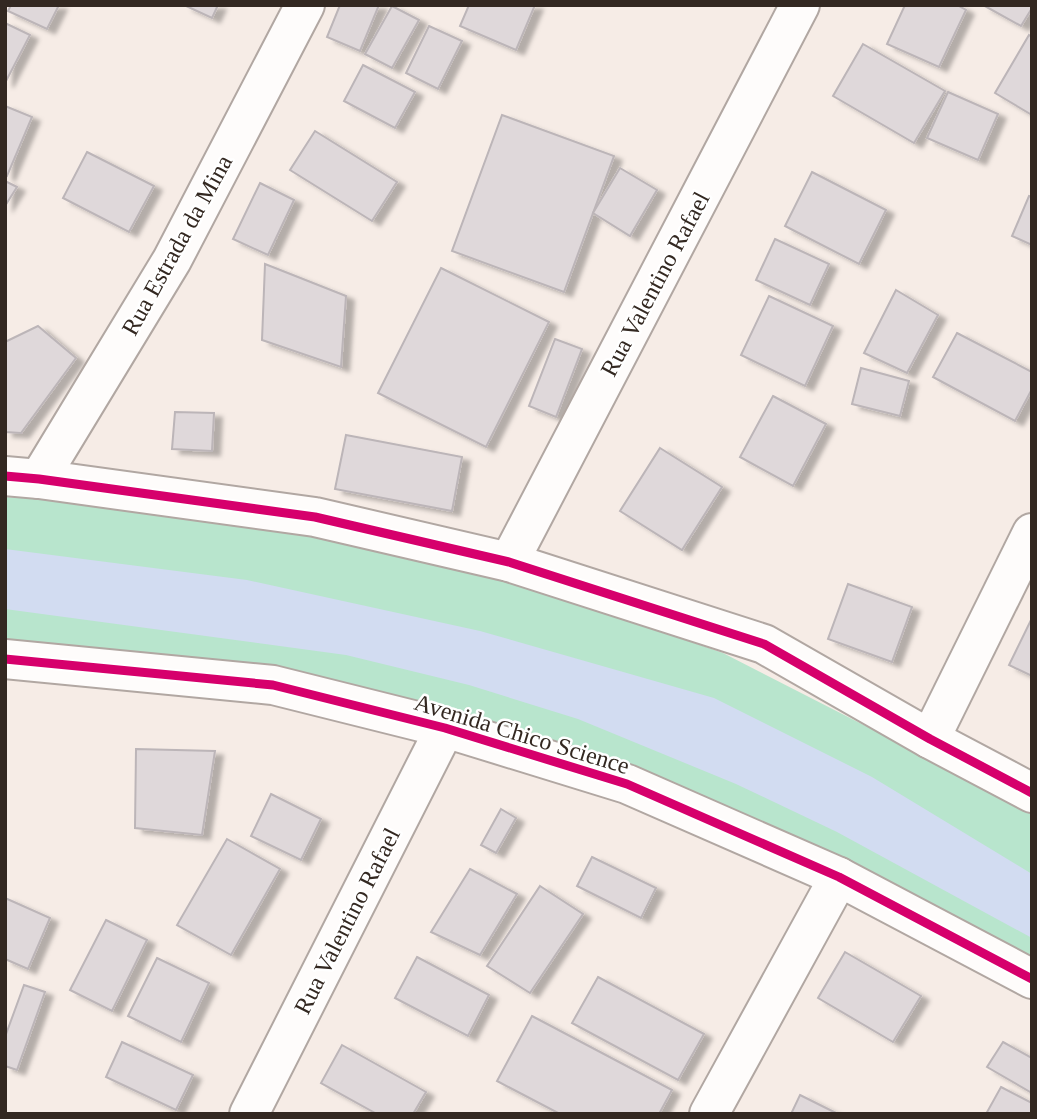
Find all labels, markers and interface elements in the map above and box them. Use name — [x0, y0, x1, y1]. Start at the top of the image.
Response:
street label: Rua Estrada da Mina — [117, 150, 237, 340]
street label: Rua Valentino Rafael — [595, 187, 715, 381]
street label: Avenida Chico Science — [411, 689, 633, 779]
street label: Rua Valentino Rafael — [289, 824, 405, 1018]

